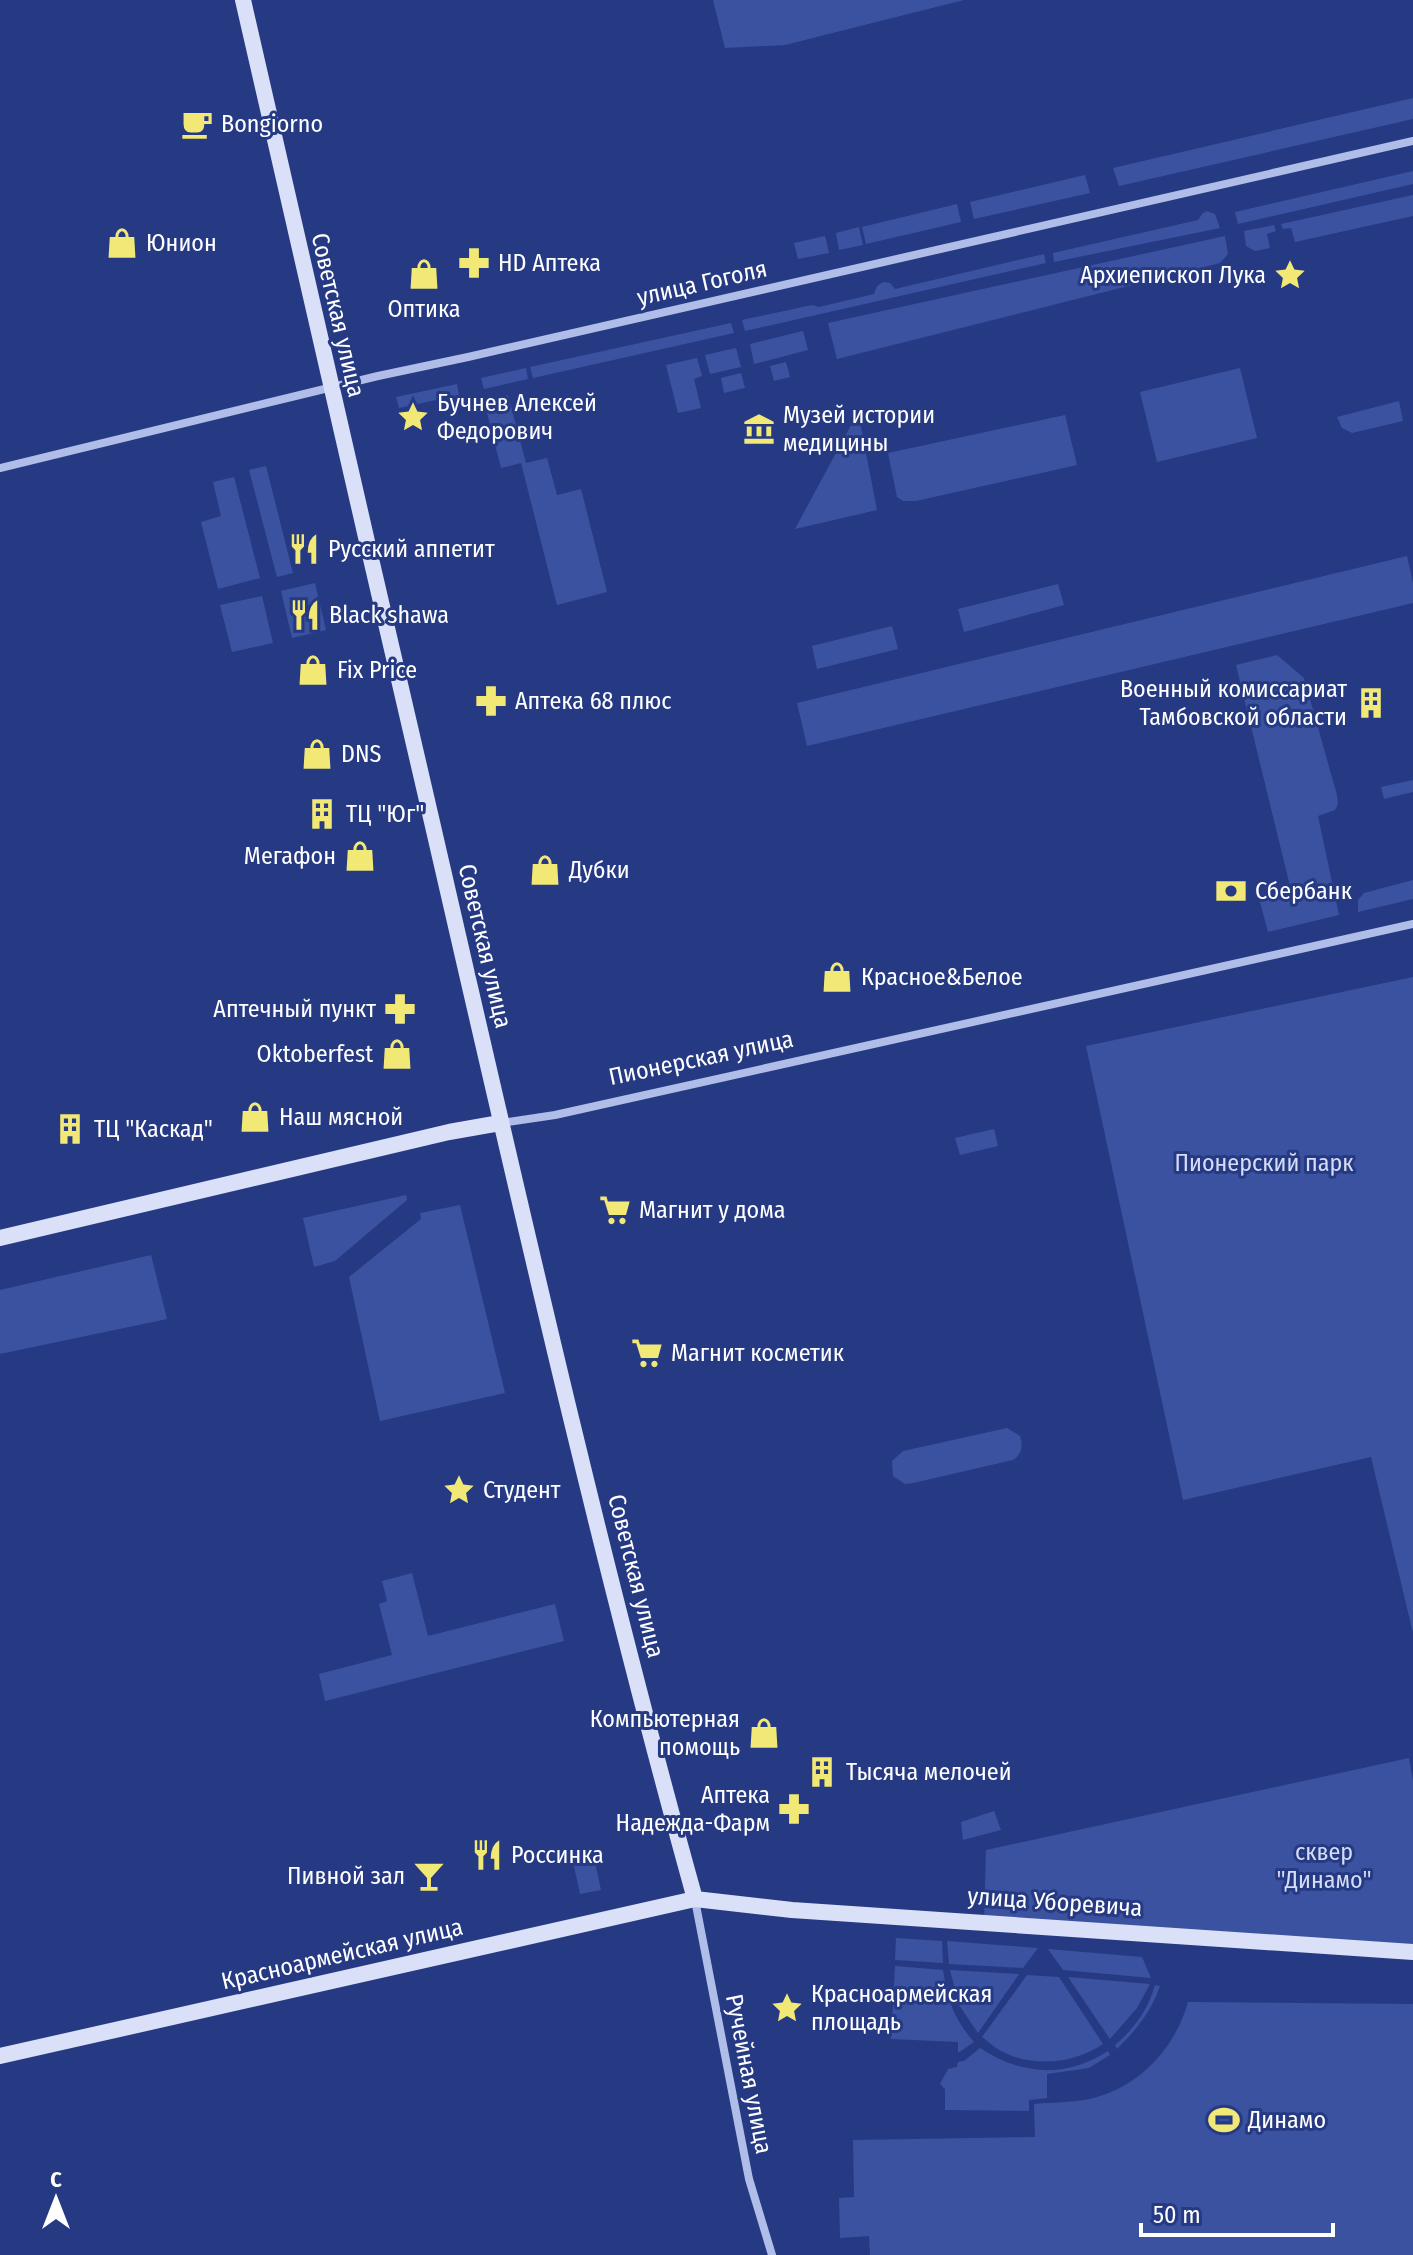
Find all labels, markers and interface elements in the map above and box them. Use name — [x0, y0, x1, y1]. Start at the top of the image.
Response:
cafe icon: Bongiorno — [180, 107, 214, 141]
place label: Bongiorno — [221, 110, 323, 138]
shop icon: Юнион — [105, 226, 139, 260]
place label: Юнион — [146, 229, 217, 257]
street label: Советская улица — [306, 230, 370, 400]
pharmacy icon: HD Аптека — [457, 246, 491, 280]
place label: HD Аптека — [498, 249, 601, 277]
street label: улица Гоголя — [634, 254, 770, 312]
shop icon: Оптика — [407, 257, 441, 291]
place icon: Архиепископ Лука — [1273, 258, 1307, 292]
place label: Архиепископ Лука — [1080, 261, 1266, 289]
place label: Оптика — [387, 295, 461, 323]
place label: Бучнев Алексей Федорович — [437, 389, 597, 445]
place icon: Бучнев Алексей Федорович — [396, 400, 430, 434]
place label: Музей истории медицины — [783, 401, 935, 457]
museum icon: Музей истории медицины — [742, 412, 776, 446]
restaurant icon: Русский аппетит — [287, 532, 321, 566]
place label: Русский аппетит — [328, 535, 495, 563]
restaurant icon: Black shawa — [288, 598, 322, 632]
place label: Black shawa — [329, 601, 449, 629]
shop icon: Fix Price — [296, 653, 330, 687]
place label: Fix Price — [337, 656, 417, 684]
place label: Военный комиссариат Тамбовской области — [1120, 675, 1347, 731]
pharmacy icon: Аптека 68 плюс — [474, 684, 508, 718]
building icon: Военный комиссариат Тамбовской области — [1354, 686, 1388, 720]
place label: Аптека 68 плюс — [515, 687, 672, 715]
shop icon: DNS — [300, 737, 334, 771]
place label: DNS — [341, 740, 381, 768]
building icon: ТЦ "Юг" — [305, 797, 339, 831]
place label: ТЦ "Юг" — [346, 800, 424, 828]
shop icon: Мегафон — [343, 839, 377, 873]
place label: Мегафон — [244, 842, 336, 870]
shop icon: Дубки — [528, 853, 562, 887]
place label: Дубки — [568, 856, 630, 884]
street label: Советская улица — [453, 861, 517, 1031]
bank icon: Сбербанк — [1214, 874, 1248, 908]
place label: Сбербанк — [1255, 877, 1353, 905]
shop icon: Красное&Белое — [820, 960, 854, 994]
place label: Красное&Белое — [861, 963, 1023, 991]
pharmacy icon: Аптечный пункт — [383, 992, 417, 1026]
place label: Аптечный пункт — [213, 995, 376, 1023]
street label: Пионерская улица — [606, 1025, 796, 1091]
shop icon: Oktoberfest — [380, 1037, 414, 1071]
place label: Oktoberfest — [257, 1040, 373, 1068]
shop icon: Наш мясной — [238, 1100, 272, 1134]
place label: Наш мясной — [279, 1103, 403, 1131]
building icon: ТЦ "Каскад" — [53, 1112, 87, 1146]
place label: ТЦ "Каскад" — [94, 1115, 213, 1143]
park label: Пионерский парк — [1175, 1149, 1354, 1177]
supermarket icon: Магнит у дома — [598, 1193, 632, 1227]
place label: Магнит у дома — [639, 1196, 786, 1224]
supermarket icon: Магнит косметик — [630, 1336, 664, 1370]
place label: Магнит косметик — [671, 1339, 845, 1367]
place icon: Студент — [442, 1473, 476, 1507]
place label: Студент — [483, 1476, 561, 1504]
street label: Советская улица — [602, 1491, 670, 1661]
place label: Компьютерная помощь — [590, 1705, 740, 1761]
shop icon: Компьютерная помощь — [747, 1716, 781, 1750]
building icon: Тысяча мелочей — [805, 1755, 839, 1789]
place label: Тысяча мелочей — [846, 1758, 1012, 1786]
place label: Аптека Надежда-Фарм — [616, 1781, 770, 1837]
pharmacy icon: Аптека Надежда-Фарм — [777, 1792, 811, 1826]
restaurant icon: Россинка — [470, 1838, 504, 1872]
park label: сквер "Динамо" — [1276, 1838, 1372, 1894]
place label: Россинка — [511, 1841, 604, 1869]
bar icon: Пивной зал — [412, 1859, 446, 1893]
place label: Пивной зал — [287, 1862, 405, 1890]
street label: улица Уборевича — [967, 1882, 1143, 1922]
street label: Красноармейская улица — [218, 1913, 466, 1995]
place label: Красноармейская площадь — [811, 1980, 992, 2036]
place icon: Красноармейская площадь — [770, 1991, 804, 2025]
street label: Ручейная улица — [720, 1992, 778, 2156]
sports icon: Динамо — [1207, 2103, 1241, 2137]
place label: Динамо — [1247, 2106, 1326, 2134]
north arrow — [16, 2159, 96, 2239]
text: С — [50, 2166, 62, 2193]
scale bar — [1141, 2187, 1333, 2237]
text: 50 m — [1153, 2201, 1201, 2229]

